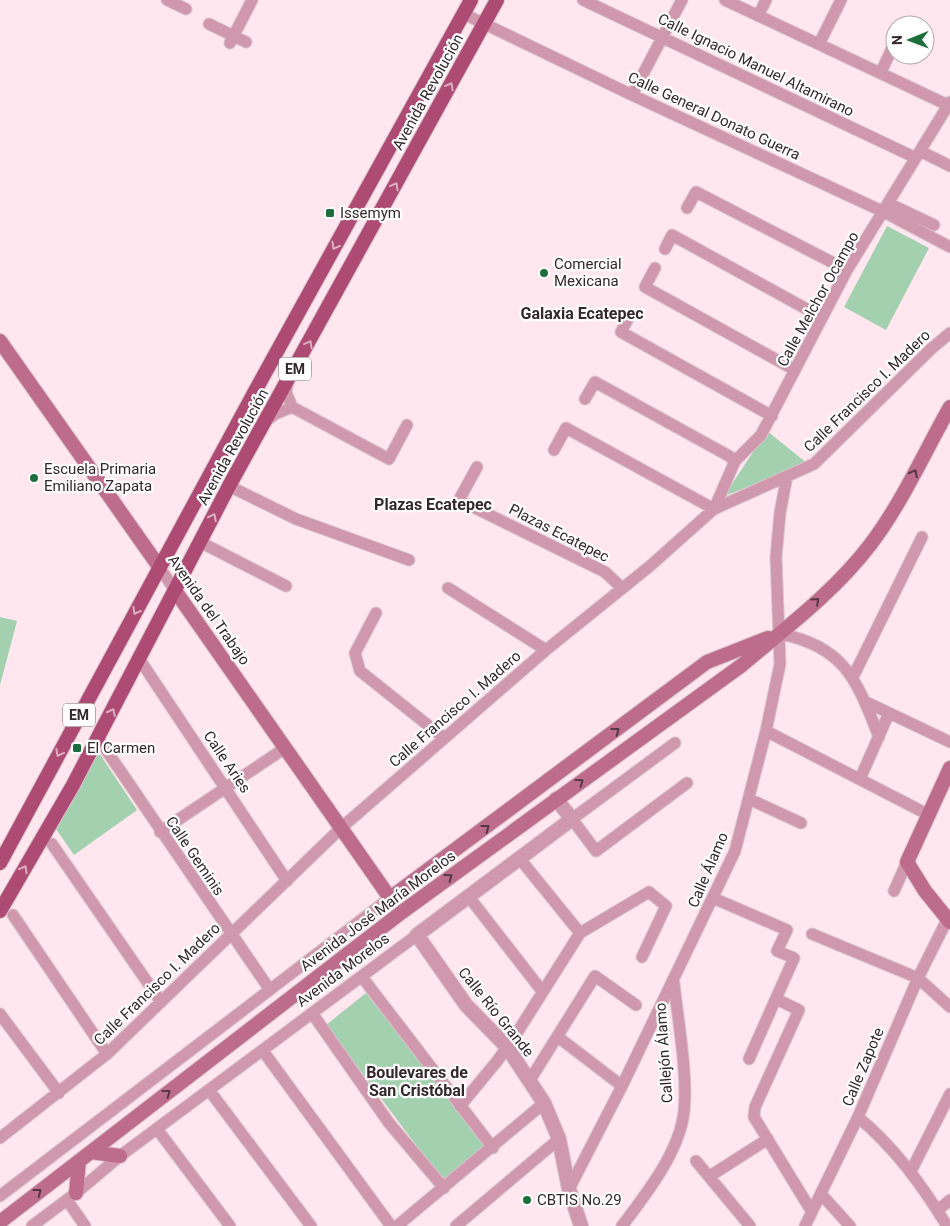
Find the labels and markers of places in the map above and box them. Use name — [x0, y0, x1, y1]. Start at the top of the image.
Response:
place label: Issemym — [340, 204, 401, 222]
marker: Issemym — [324, 207, 336, 219]
place label: Comercial Mexicana — [554, 255, 622, 290]
marker: Comercial Mexicana — [538, 267, 550, 279]
place label: Escuela Primaria Emiliano Zapata — [44, 460, 156, 495]
marker: Escuela Primaria Emiliano Zapata — [28, 472, 40, 484]
place label: El Carmen — [87, 739, 155, 757]
marker: El Carmen — [71, 742, 83, 754]
place label: CBTIS No.29 — [537, 1191, 622, 1209]
marker: CBTIS No.29 — [521, 1194, 533, 1206]

